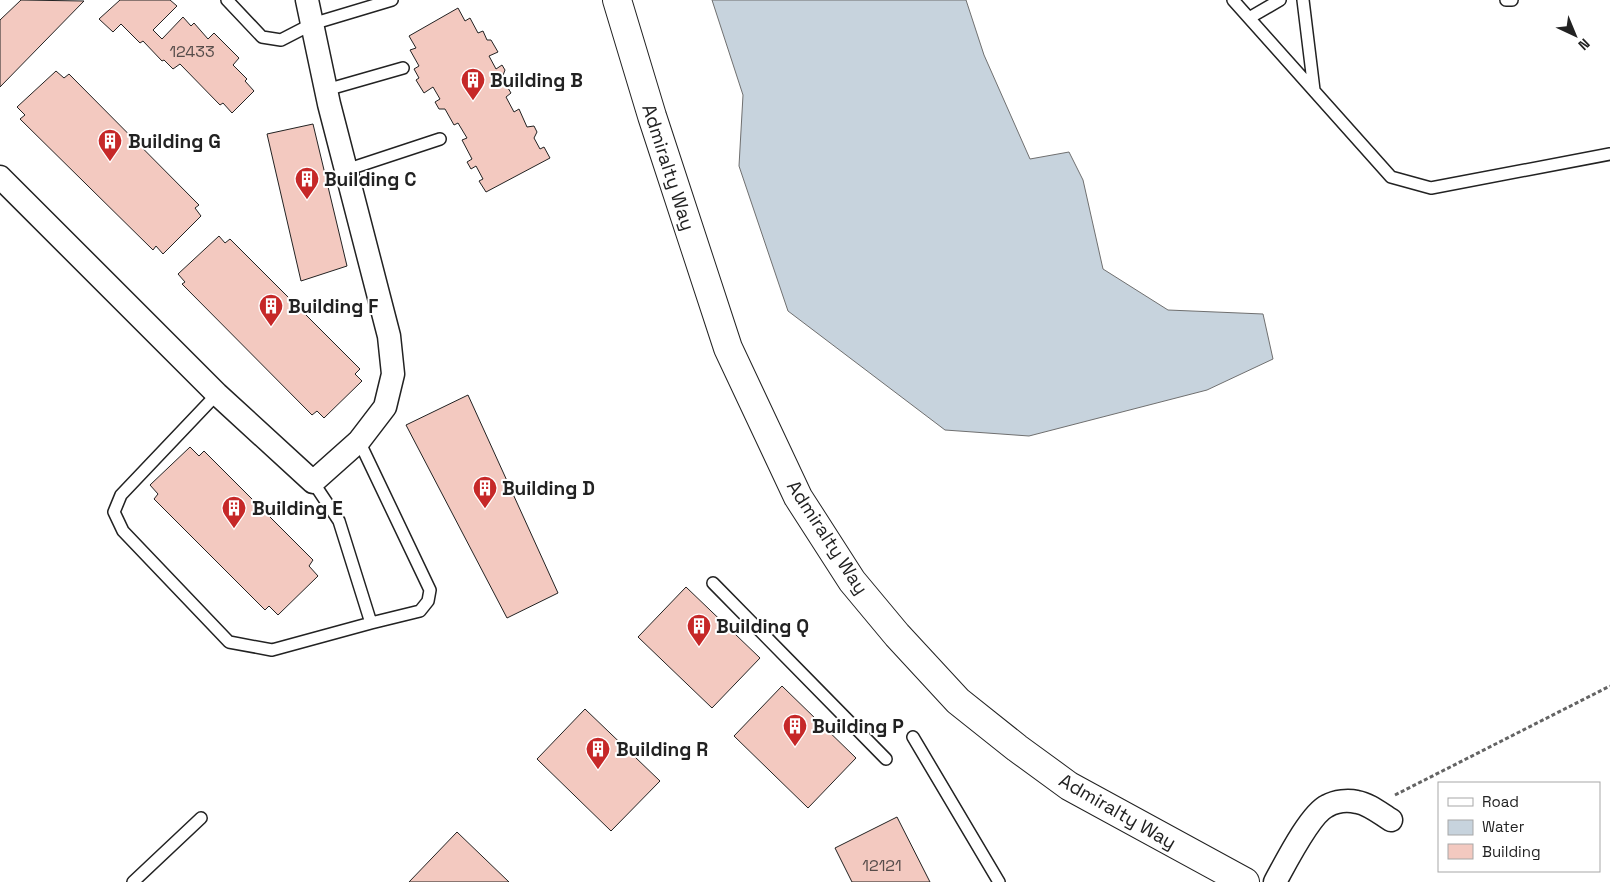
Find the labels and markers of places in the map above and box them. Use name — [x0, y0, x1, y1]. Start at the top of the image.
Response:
building icon: Building B — [460, 67, 486, 101]
place label: Building B — [490, 68, 583, 93]
building icon: Building G — [97, 128, 123, 162]
place label: Building G — [128, 129, 221, 154]
building icon: Building C — [294, 166, 320, 200]
place label: Building C — [324, 167, 417, 192]
building icon: Building F — [258, 293, 284, 327]
place label: Building F — [288, 294, 378, 319]
building icon: Building D — [472, 475, 498, 509]
place label: Building D — [502, 476, 595, 501]
building icon: Building E — [221, 495, 247, 529]
place label: Building E — [252, 496, 343, 521]
building icon: Building Q — [686, 613, 712, 647]
place label: Building Q — [716, 614, 809, 639]
building icon: Building P — [782, 713, 808, 747]
place label: Building P — [812, 714, 904, 739]
building icon: Building R — [585, 736, 611, 770]
place label: Building R — [616, 737, 708, 762]

